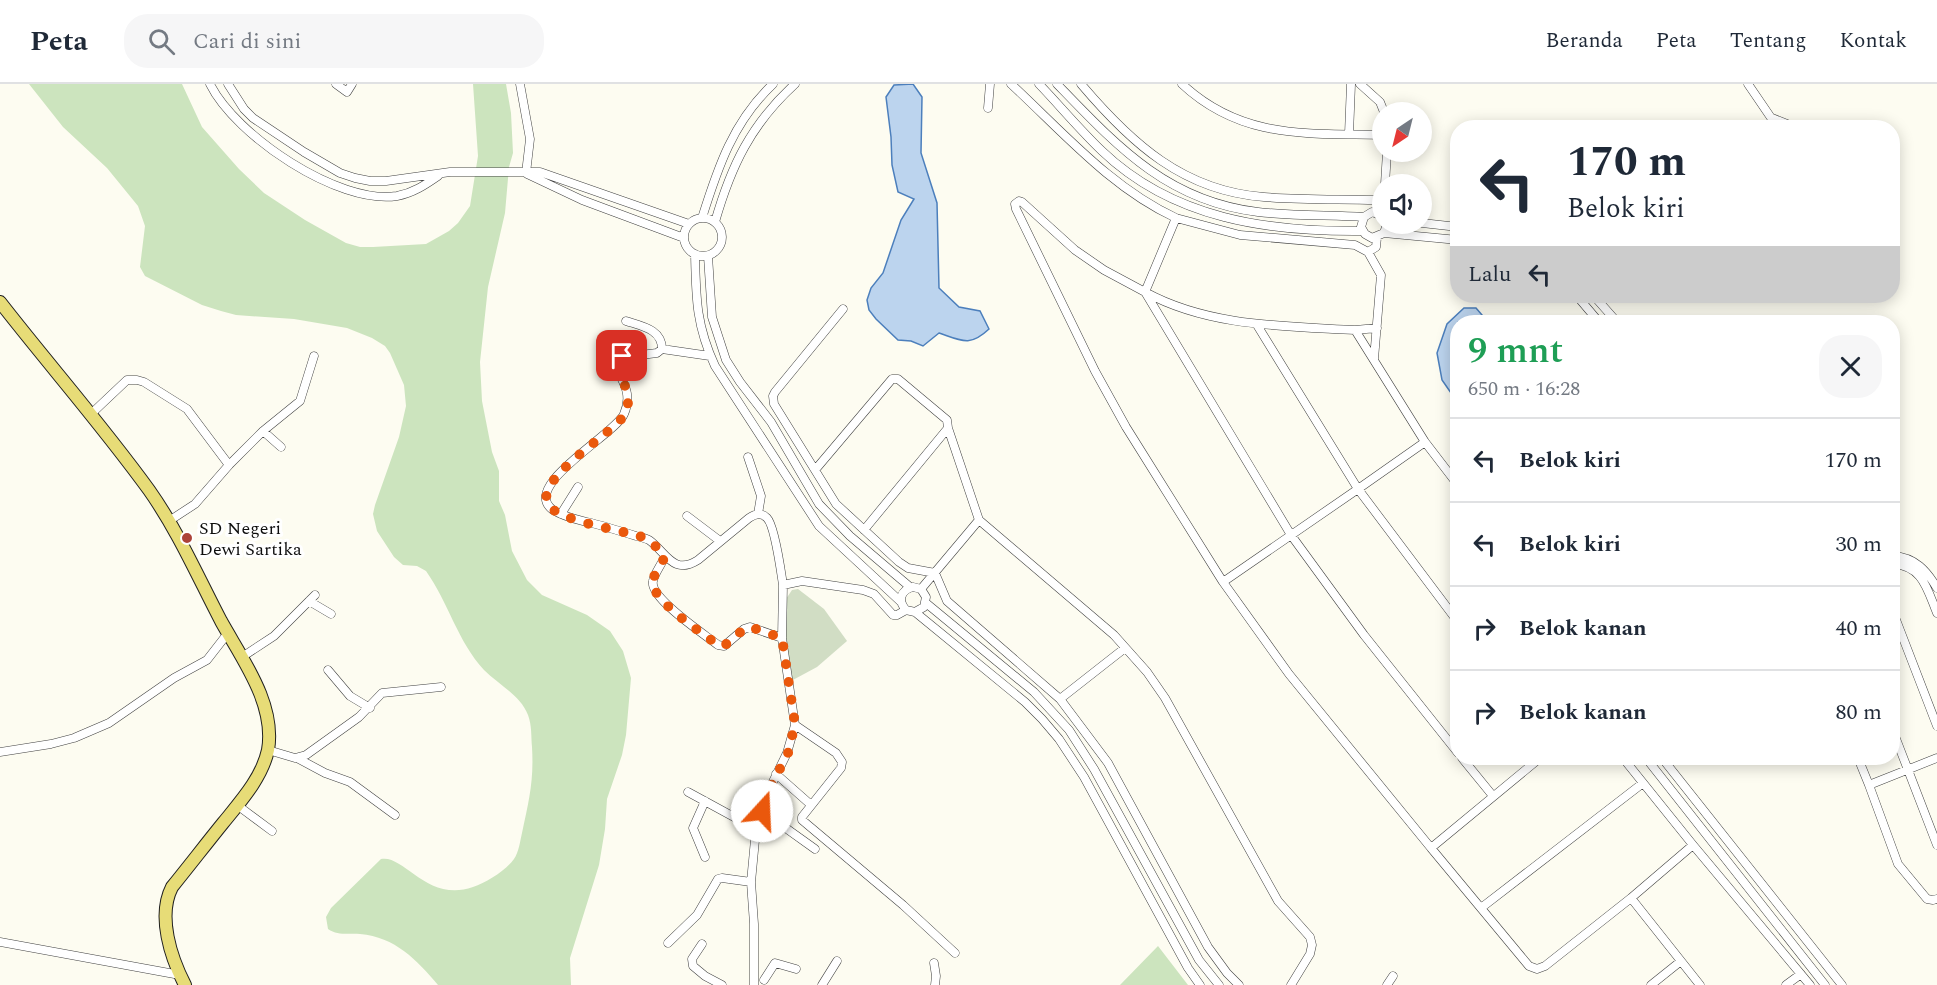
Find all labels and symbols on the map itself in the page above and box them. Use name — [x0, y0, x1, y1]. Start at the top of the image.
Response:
north arrow — [1372, 102, 1432, 162]
pin — [596, 330, 647, 381]
place label: SD Negeri Dewi Sartika — [199, 515, 302, 563]
marker: SD Negeri Dewi Sartika — [180, 531, 194, 545]
position arrow — [730, 779, 794, 843]

